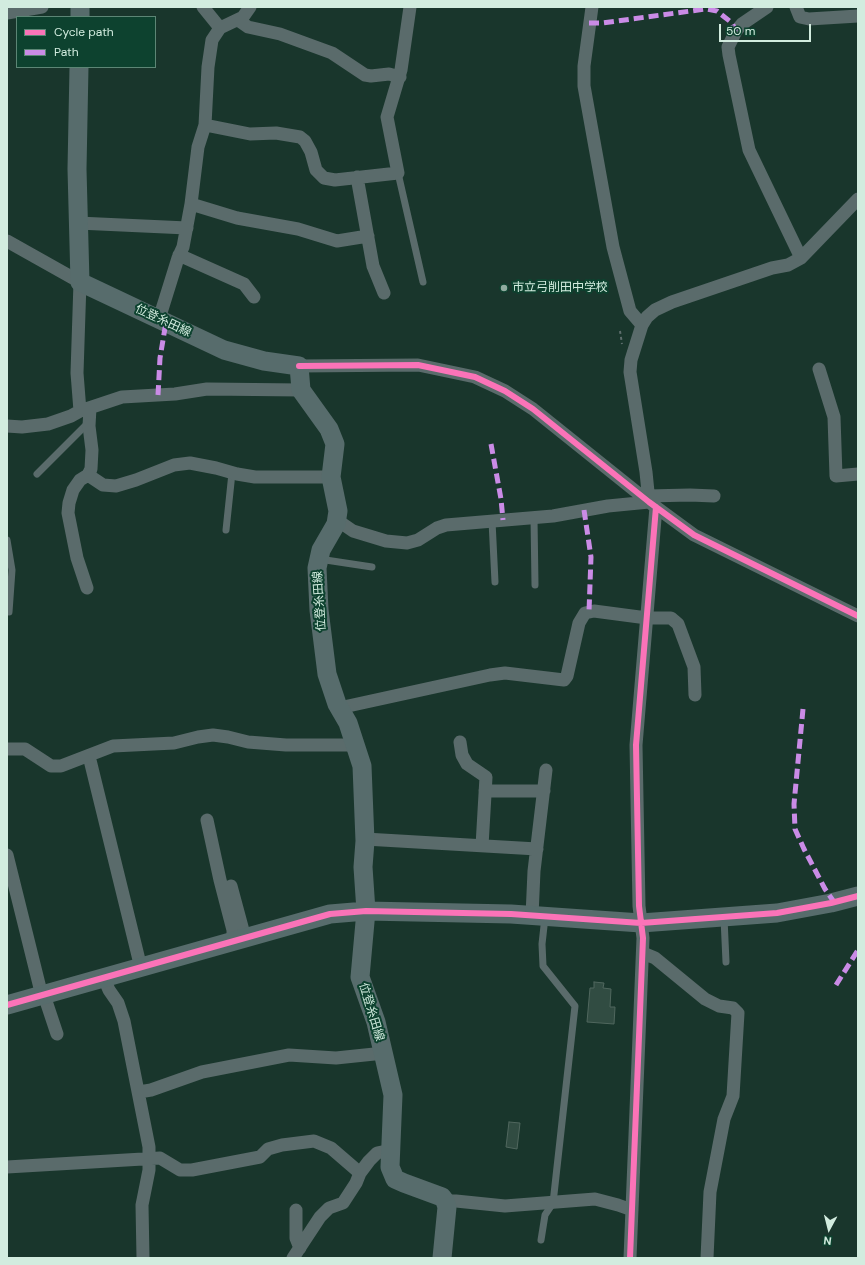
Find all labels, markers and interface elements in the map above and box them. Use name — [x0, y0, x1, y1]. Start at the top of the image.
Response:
legend — [16, 16, 156, 68]
scale bar — [721, 16, 813, 42]
text: 50 m — [726, 23, 755, 39]
text: Cycle path — [54, 24, 114, 40]
text: Path — [54, 44, 79, 60]
place label: 市立弓削田中学校 — [512, 281, 608, 295]
marker: 市立弓削田中学校 — [499, 283, 509, 293]
street label: 位登糸田線 — [133, 302, 193, 340]
street label: 位登糸田線 — [311, 571, 329, 631]
street label: 位登糸田線 — [355, 981, 387, 1043]
north arrow — [809, 1209, 849, 1249]
text: N — [823, 1233, 832, 1248]

